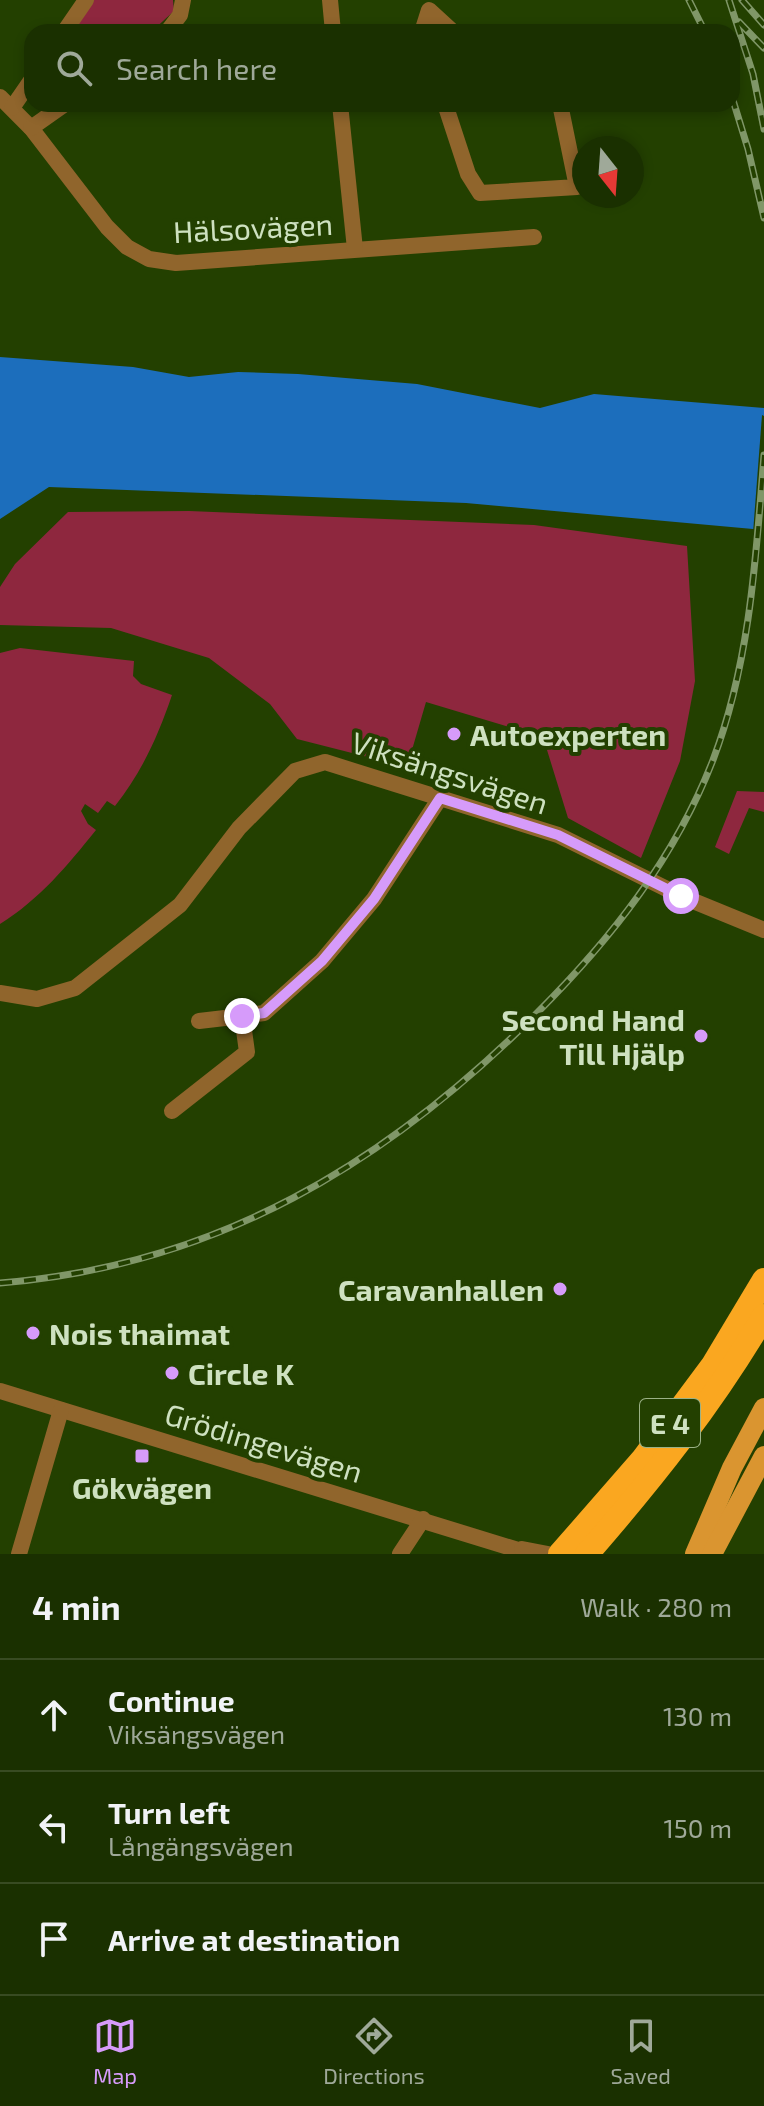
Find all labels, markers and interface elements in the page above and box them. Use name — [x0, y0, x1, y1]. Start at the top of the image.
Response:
search box — [24, 24, 740, 112]
icon: search — [52, 46, 96, 90]
text: Search here — [116, 50, 277, 86]
north arrow — [572, 136, 644, 208]
street label: Hälsovägen — [172, 205, 334, 249]
place label: Autoexperten — [470, 716, 666, 752]
street label: Viksängsvägen — [347, 723, 553, 821]
marker: Autoexperten — [445, 725, 463, 743]
route start — [663, 878, 699, 914]
route end — [224, 998, 260, 1034]
place label: Second Hand Till Hjälp — [502, 1001, 685, 1071]
marker: Second Hand Till Hjälp — [692, 1027, 710, 1045]
place label: Caravanhallen — [338, 1271, 544, 1307]
marker: Caravanhallen — [551, 1280, 569, 1298]
place label: Nois thaimat — [49, 1315, 230, 1351]
marker: Nois thaimat — [24, 1324, 42, 1342]
place label: Circle K — [188, 1355, 294, 1391]
marker: Circle K — [163, 1364, 181, 1382]
street label: Grödingevägen — [161, 1395, 367, 1489]
road number: E 4 — [640, 1399, 700, 1447]
marker: Gökvägen — [133, 1447, 151, 1465]
place label: Gökvägen — [72, 1469, 212, 1505]
text: 4 min — [32, 1586, 121, 1627]
text: Walk · 280 m — [580, 1591, 732, 1622]
text: Continue — [108, 1682, 235, 1718]
icon: ahead — [32, 1693, 76, 1737]
text: 130 m — [663, 1700, 732, 1731]
text: Viksängsvägen — [108, 1718, 285, 1749]
text: Turn left — [108, 1794, 230, 1830]
icon: left — [32, 1805, 76, 1849]
text: 150 m — [663, 1812, 732, 1843]
text: Långängsvägen — [108, 1830, 294, 1861]
icon: arrive — [32, 1917, 76, 1961]
text: Arrive at destination — [108, 1921, 400, 1957]
tab: Map — [93, 2014, 137, 2088]
tab: Directions — [323, 2014, 425, 2088]
tab: Saved — [611, 2014, 671, 2088]

